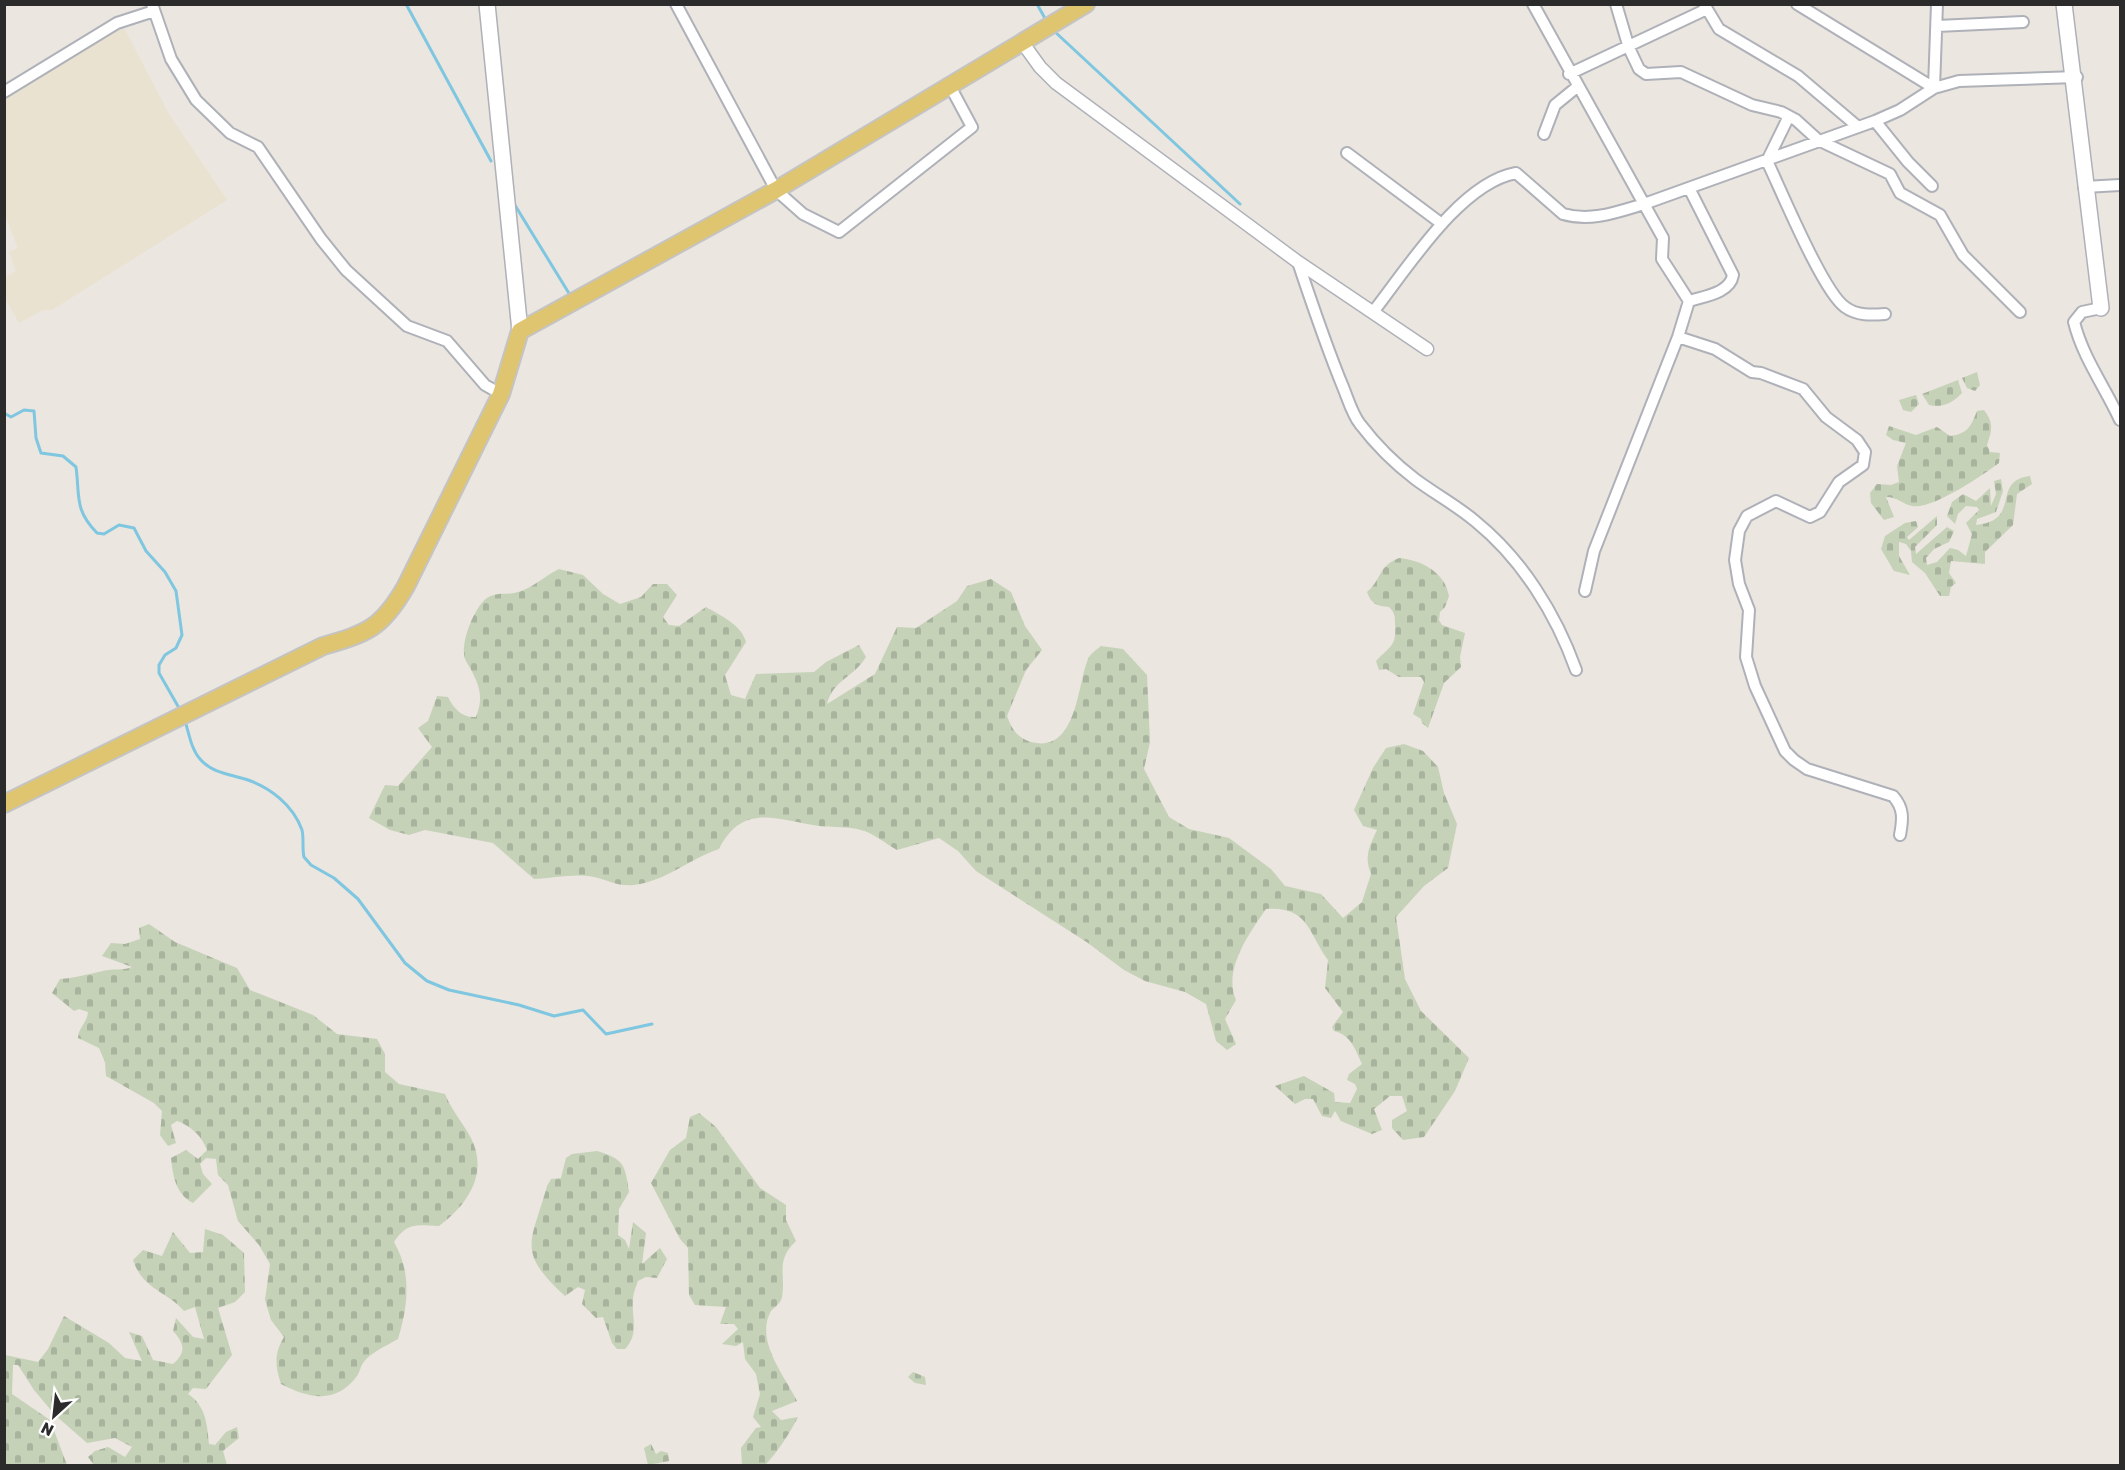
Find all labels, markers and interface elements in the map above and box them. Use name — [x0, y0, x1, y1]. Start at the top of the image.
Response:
north arrow — [24, 1386, 84, 1446]
text: N — [38, 1418, 57, 1440]

